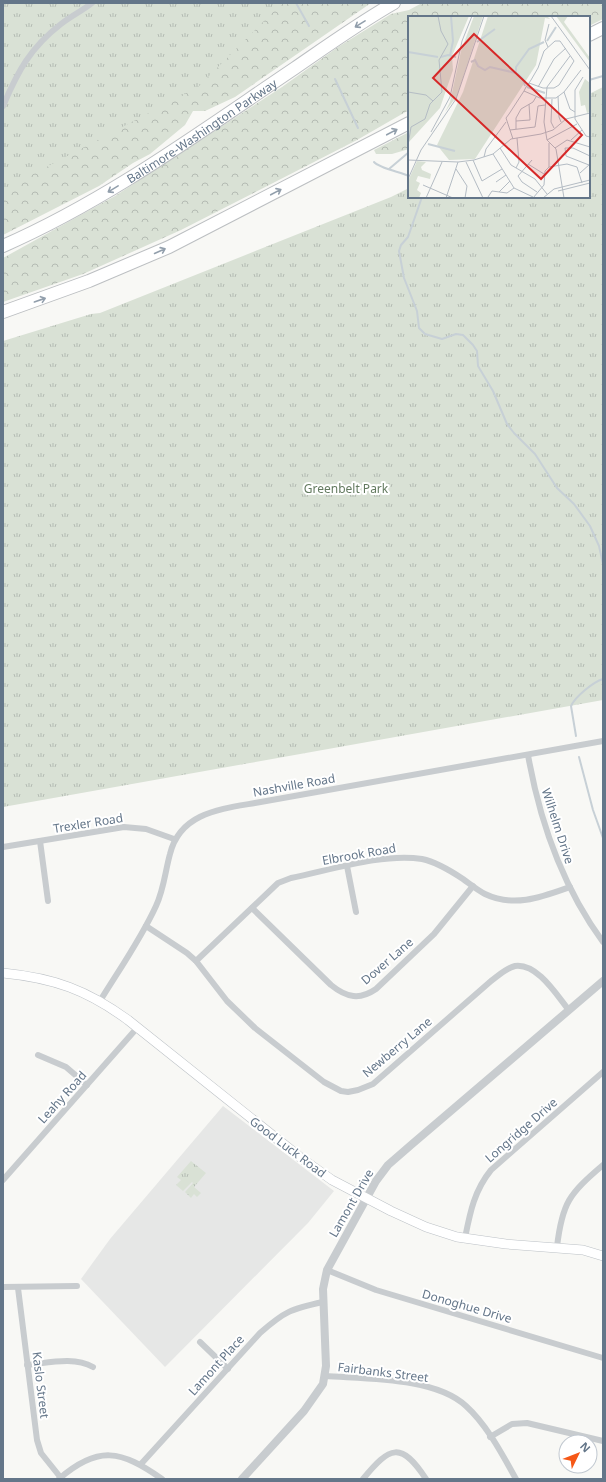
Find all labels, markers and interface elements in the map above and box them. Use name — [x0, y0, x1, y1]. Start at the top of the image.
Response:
inset map — [408, 16, 590, 198]
one-way arrow — [354, 20, 366, 28]
street label: Baltimore-Washington Parkway — [123, 74, 281, 187]
one-way arrow — [385, 128, 397, 135]
one-way arrow — [107, 186, 119, 194]
one-way arrow — [270, 188, 282, 195]
one-way arrow — [154, 247, 166, 254]
one-way arrow — [33, 296, 46, 303]
park label: Greenbelt Park — [304, 480, 389, 497]
street label: Nashville Road — [252, 769, 336, 801]
street label: Wilhelm Drive — [538, 786, 578, 866]
street label: Trexler Road — [52, 809, 124, 837]
street label: Elbrook Road — [321, 839, 397, 869]
street label: Dover Lane — [357, 933, 417, 988]
street label: Newberry Lane — [359, 1013, 435, 1081]
street label: Leahy Road — [34, 1067, 90, 1127]
street label: Longridge Drive — [481, 1094, 561, 1166]
street label: Good Luck Road — [246, 1113, 330, 1181]
street label: Lamont Drive — [325, 1166, 377, 1240]
street label: Donoghue Drive — [420, 1285, 514, 1327]
street label: Lamont Place — [184, 1331, 248, 1399]
street label: Kaslo Street — [28, 1351, 54, 1420]
street label: Fairbanks Street — [337, 1358, 430, 1386]
north arrow — [558, 1434, 598, 1474]
text: N — [577, 1438, 594, 1455]

